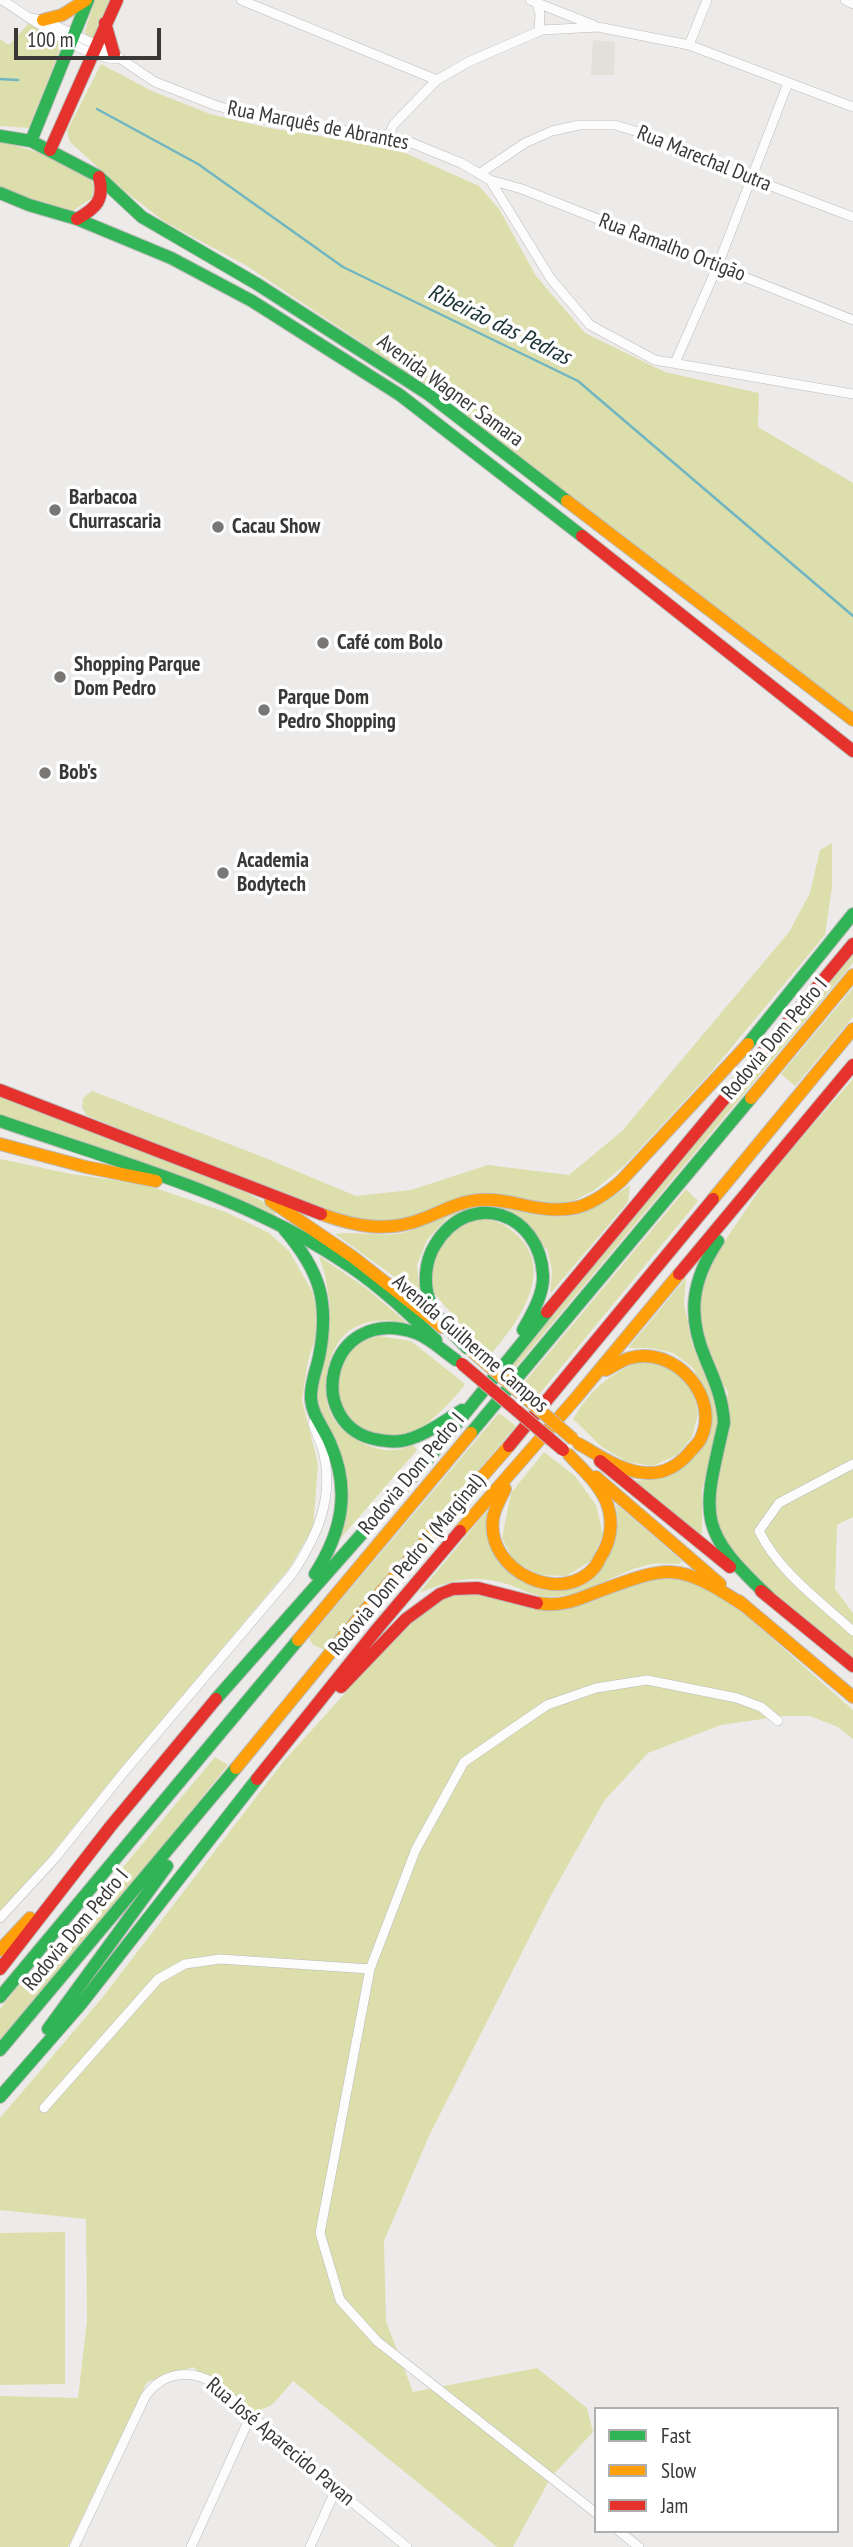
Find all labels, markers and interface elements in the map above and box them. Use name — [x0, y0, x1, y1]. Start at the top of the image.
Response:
scale bar — [18, 14, 164, 58]
text: 100 m — [27, 26, 73, 53]
street label: Rua Marquês de Abrantes — [225, 96, 411, 156]
street label: Rua Marechal Dutra — [633, 121, 775, 197]
street label: Rua Ramalho Ortigão — [595, 208, 749, 288]
water label: Ribeirão das Pedras — [423, 279, 575, 371]
street label: Avenida Wagner Samara — [372, 330, 528, 452]
place label: Barbacoa Churrascaria — [69, 485, 161, 535]
marker: Barbacoa Churrascaria — [47, 502, 63, 518]
place label: Cacau Show — [232, 514, 320, 540]
marker: Cacau Show — [210, 519, 226, 535]
place label: Café com Bolo — [337, 630, 443, 656]
marker: Café com Bolo — [315, 635, 331, 651]
place label: Shopping Parque Dom Pedro — [74, 652, 201, 702]
marker: Shopping Parque Dom Pedro — [52, 669, 68, 685]
place label: Parque Dom Pedro Shopping — [278, 685, 396, 735]
marker: Parque Dom Pedro Shopping — [256, 702, 272, 718]
place label: Bob's — [59, 760, 97, 786]
marker: Bob's — [37, 765, 53, 781]
place label: Academia Bodytech — [237, 848, 309, 898]
marker: Academia Bodytech — [215, 865, 231, 881]
street label: Rodovia Dom Pedro I — [717, 973, 833, 1105]
street label: Avenida Guilherme Campos — [387, 1270, 553, 1418]
street label: Rodovia Dom Pedro I — [354, 1408, 470, 1540]
street label: Rodovia Dom Pedro I (Marginal) — [324, 1469, 490, 1661]
street label: Rodovia Dom Pedro I — [18, 1864, 134, 1996]
street label: Rua José Aparecido Pavan — [201, 2373, 359, 2511]
legend — [594, 2407, 839, 2533]
text: Fast — [661, 2422, 691, 2449]
text: Slow — [661, 2457, 696, 2484]
text: Jam — [661, 2492, 688, 2519]

